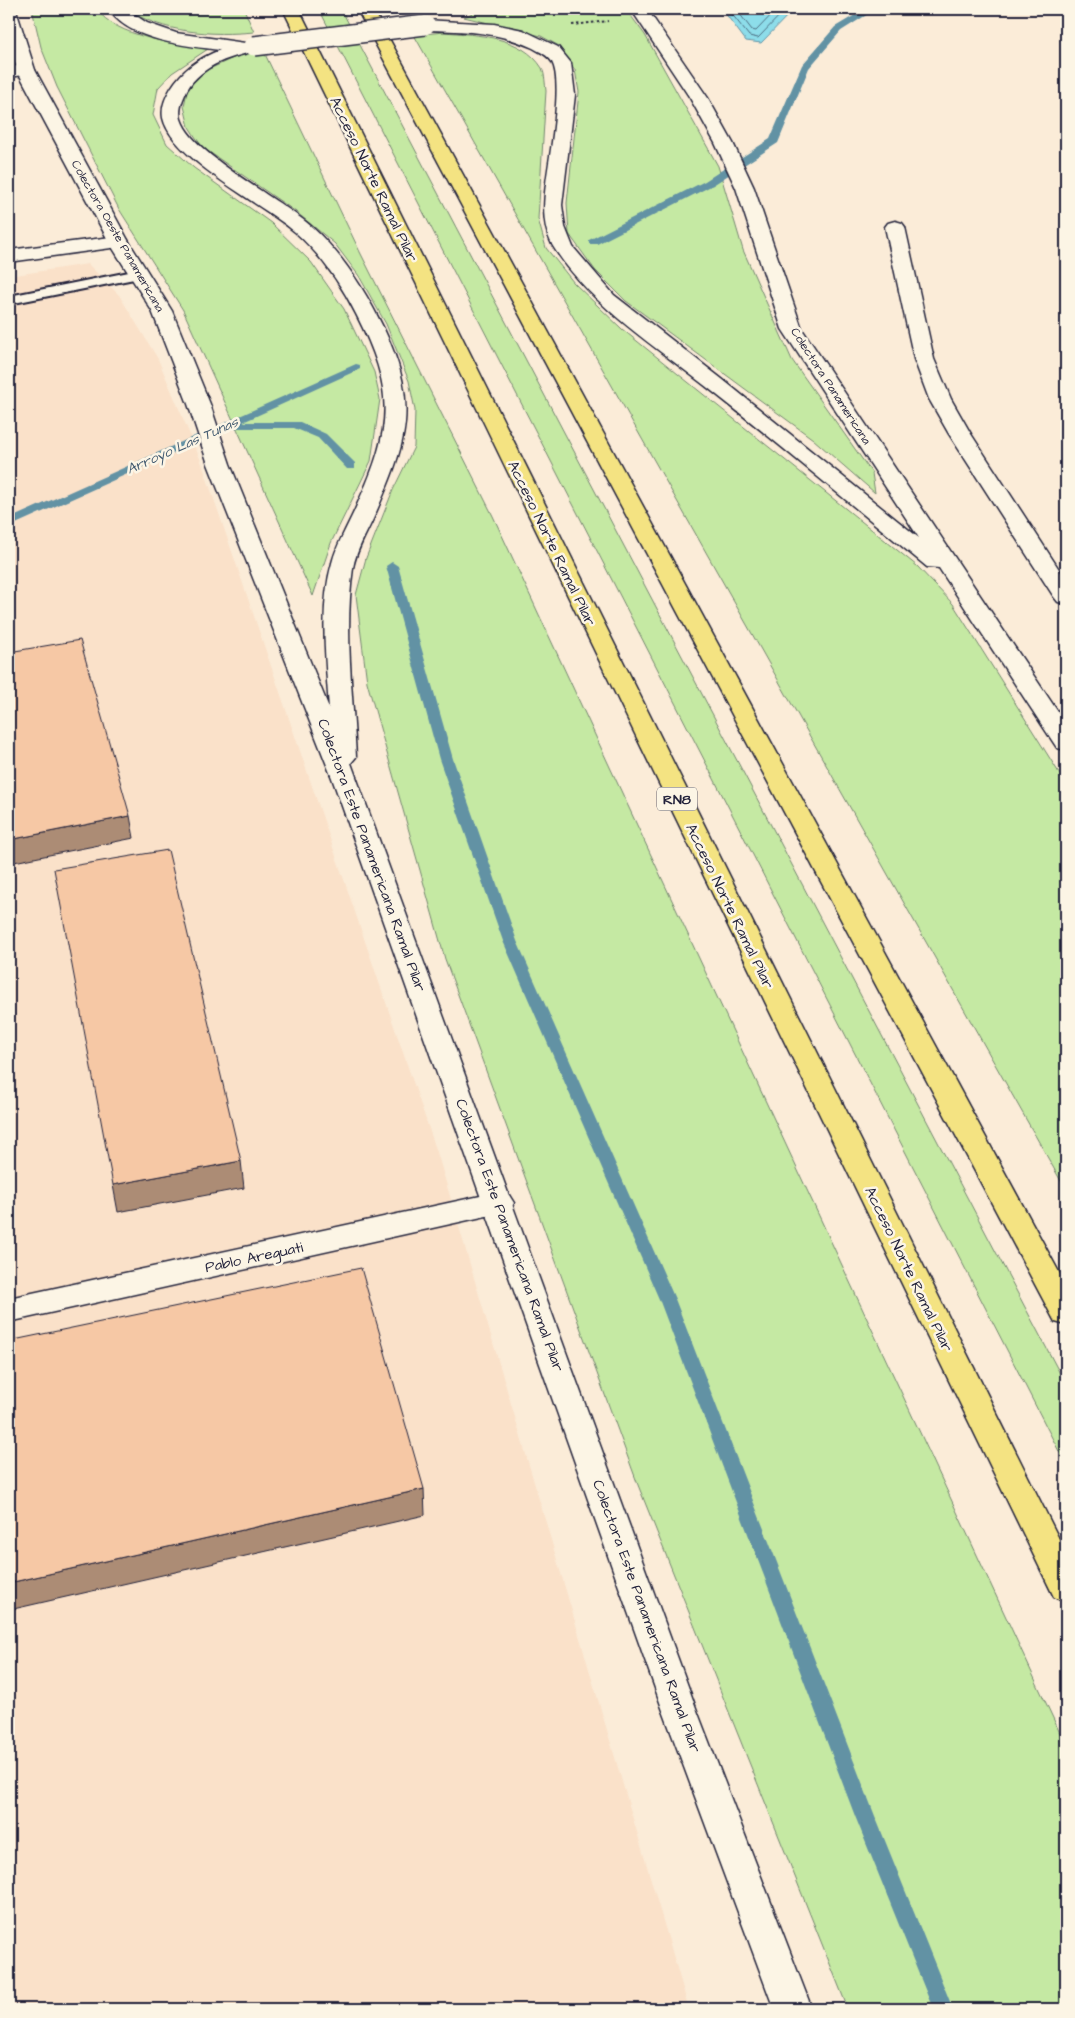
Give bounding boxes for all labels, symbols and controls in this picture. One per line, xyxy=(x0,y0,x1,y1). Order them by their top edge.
street label: Acceso Norte Ramal Pilar xyxy=(324,93,423,265)
street label: Colectora Oeste Panamericana xyxy=(67,157,168,315)
street label: Colectora Panamericana xyxy=(786,324,875,448)
water label: Arroyo Las Tunas xyxy=(124,412,242,479)
street label: Acceso Norte Ramal Pilar xyxy=(502,457,601,629)
street label: Colectora Este Panamericana Ramal Pilar xyxy=(312,716,431,995)
road number: RN8 xyxy=(657,788,697,811)
street label: Acceso Norte Ramal Pilar xyxy=(680,820,779,992)
street label: Colectora Este Panamericana Ramal Pilar xyxy=(450,1096,569,1375)
street label: Acceso Norte Ramal Pilar xyxy=(859,1183,958,1355)
street label: Pablo Areguati xyxy=(203,1237,306,1279)
street label: Colectora Este Panamericana Ramal Pilar xyxy=(587,1477,706,1756)

